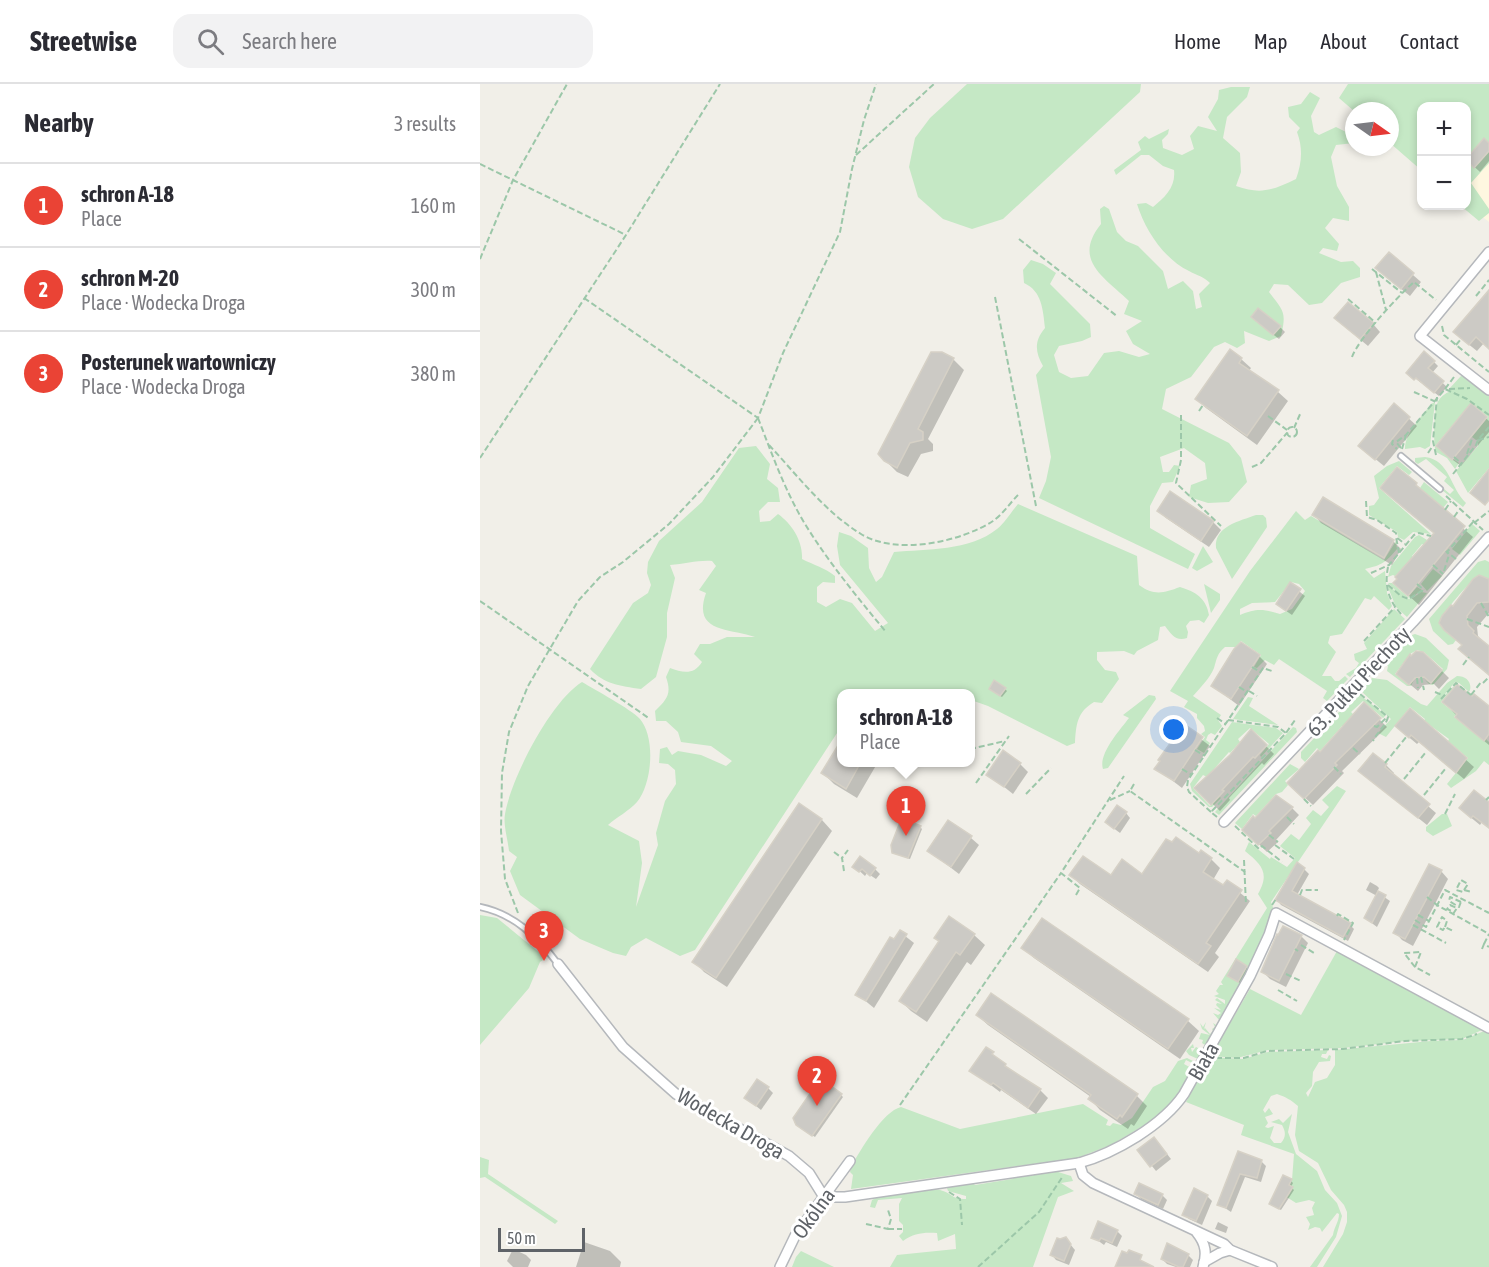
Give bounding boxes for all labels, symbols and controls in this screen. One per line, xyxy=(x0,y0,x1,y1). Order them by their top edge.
search box xyxy=(173,14,593,68)
text: Streetwise xyxy=(30,25,137,57)
icon: search xyxy=(194,25,227,58)
text: Search here xyxy=(242,28,337,54)
text: Home xyxy=(1174,29,1221,53)
text: Map xyxy=(1254,29,1288,53)
text: About xyxy=(1321,29,1367,53)
text: Contact xyxy=(1400,29,1459,53)
north arrow xyxy=(1345,102,1399,156)
map controls xyxy=(1417,102,1471,210)
button: + xyxy=(1417,102,1471,156)
text: Nearby xyxy=(24,108,94,138)
text: 3 results xyxy=(394,112,456,135)
button: − xyxy=(1417,156,1471,210)
text: schron A-18 xyxy=(81,181,174,207)
text: 1 xyxy=(39,194,48,217)
text: 160 m xyxy=(411,194,456,217)
text: Place xyxy=(81,207,122,230)
text: schron M-20 xyxy=(81,265,179,291)
text: 2 xyxy=(39,278,48,301)
text: 300 m xyxy=(411,278,456,301)
text: Place · Wodecka Droga xyxy=(81,291,246,314)
text: Posterunek wartowniczy xyxy=(81,349,276,375)
text: 3 xyxy=(39,362,48,385)
text: 380 m xyxy=(411,362,456,385)
text: Place · Wodecka Droga xyxy=(81,375,246,398)
street label: 63. Pułku Piechoty xyxy=(1301,621,1415,741)
popup xyxy=(837,689,975,767)
text: schron A-18 xyxy=(860,704,952,730)
your location xyxy=(1159,715,1188,744)
text: Place xyxy=(860,730,900,753)
pin: 1 xyxy=(886,786,926,836)
pin: 3 xyxy=(524,912,564,961)
street label: Biała xyxy=(1183,1038,1223,1084)
pin: 2 xyxy=(798,1056,836,1106)
street label: Wodecka Droga xyxy=(673,1083,789,1163)
street label: Okólna xyxy=(787,1183,839,1243)
scale bar xyxy=(498,1225,585,1252)
text: 50 m xyxy=(507,1229,536,1247)

